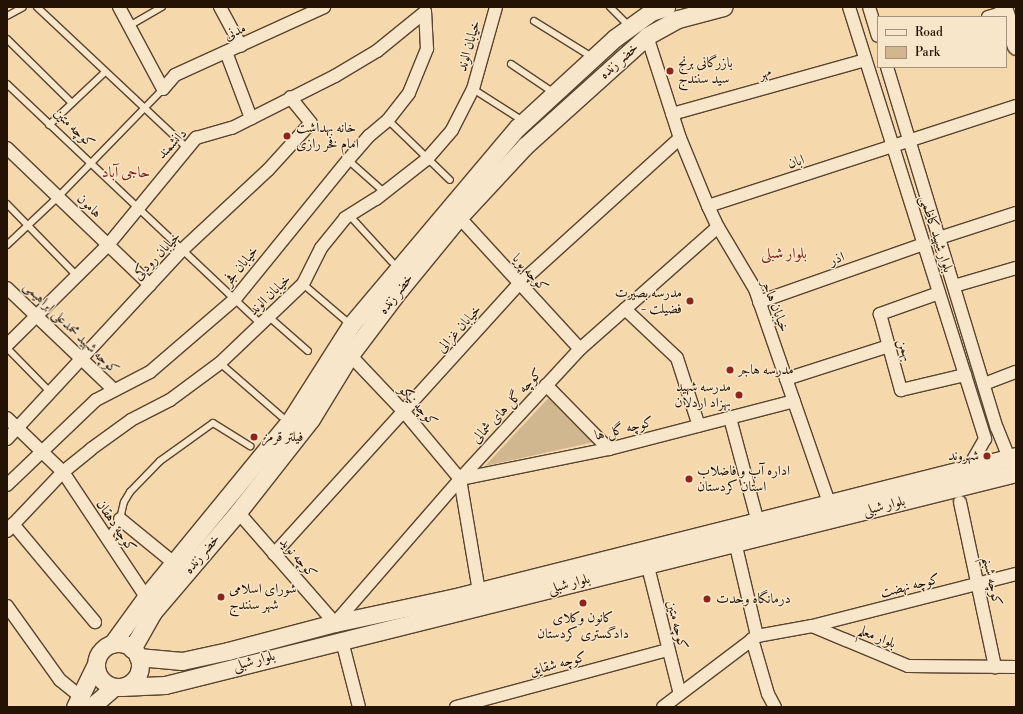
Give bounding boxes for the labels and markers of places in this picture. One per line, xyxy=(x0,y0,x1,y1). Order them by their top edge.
place label: بازرگانی برنج سید سنندج xyxy=(678,55,733,88)
marker: بازرگانی برنج سید سنندج xyxy=(665,66,675,76)
place label: خانه بهداشت امام فخر رازی xyxy=(296,120,359,152)
marker: خانه بهداشت امام فخر رازی xyxy=(281,130,293,142)
place label: مدرسه بصیرت - فضیلت xyxy=(615,285,682,318)
marker: مدرسه بصیرت - فضیلت xyxy=(685,296,695,306)
place label: مدرسه هاجر xyxy=(738,362,794,378)
marker: مدرسه هاجر xyxy=(725,365,735,375)
place label: مدرسه شهید بهزاد اردلان xyxy=(675,379,731,412)
marker: مدرسه شهید بهزاد اردلان xyxy=(734,390,744,400)
place label: فیلتر قرمز xyxy=(262,429,303,445)
marker: فیلتر قرمز xyxy=(249,432,259,442)
place label: شهروند xyxy=(948,448,979,464)
marker: شهروند xyxy=(982,451,992,461)
place label: اداره آب و فاضلاب استان کردستان xyxy=(697,463,790,496)
marker: اداره آب و فاضلاب استان کردستان xyxy=(684,474,694,484)
place label: شورای اسلامی شهر سنندج xyxy=(229,581,297,614)
place label: درمانگاه وحدت xyxy=(716,591,791,607)
marker: شورای اسلامی شهر سنندج xyxy=(216,592,226,602)
marker: درمانگاه وحدت xyxy=(701,593,713,605)
marker: کانون وکلای دادگستری کردستان xyxy=(578,598,588,608)
place label: کانون وکلای دادگستری کردستان xyxy=(537,610,629,642)

